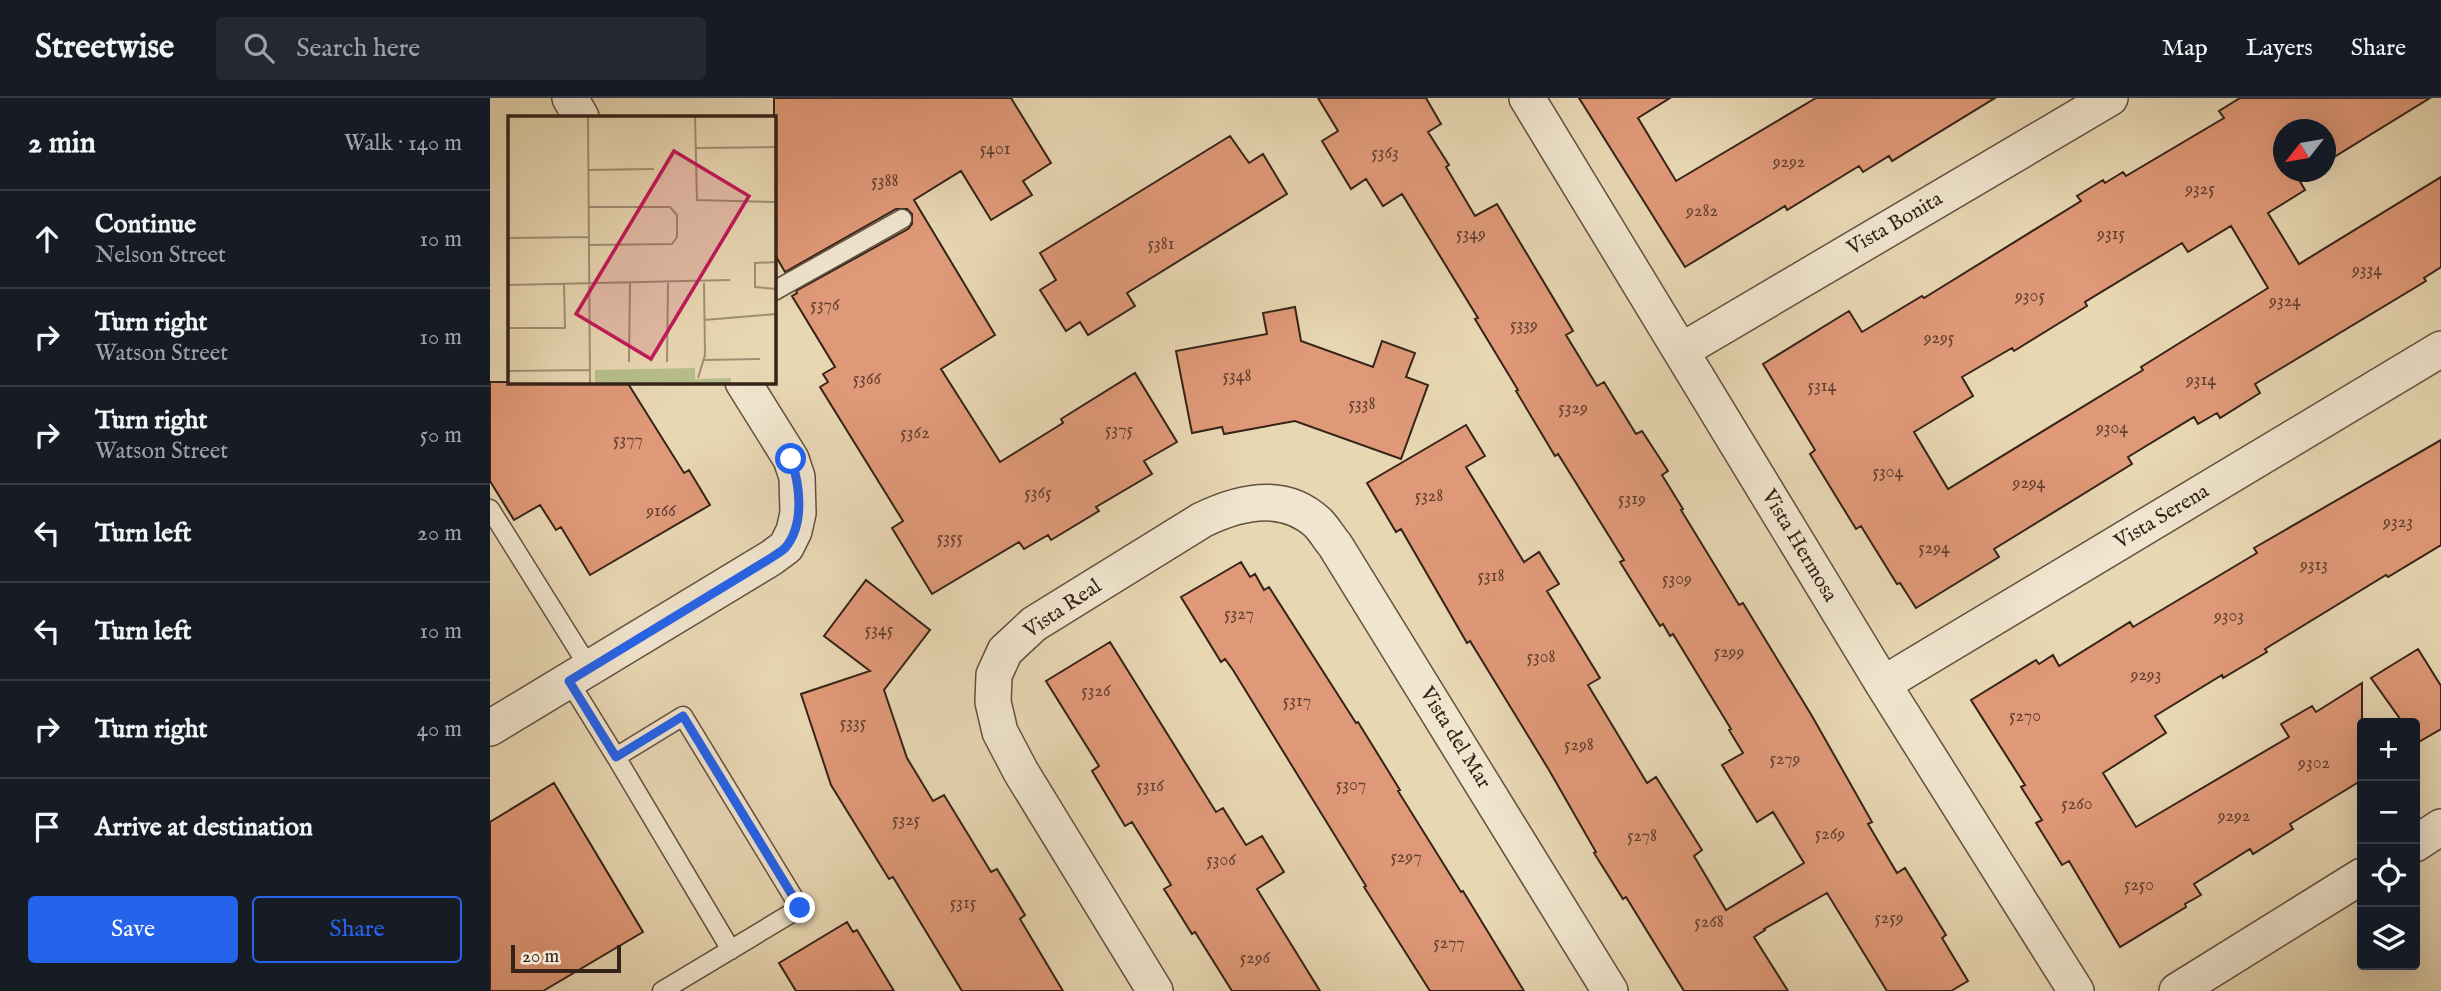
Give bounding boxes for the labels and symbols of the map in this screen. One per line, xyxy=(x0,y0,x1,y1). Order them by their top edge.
inset map xyxy=(508,116,775,383)
north arrow xyxy=(2273,119,2336,182)
house number: 5401 xyxy=(980,138,1010,161)
house number: 5363 xyxy=(1371,142,1399,165)
house number: 9292 xyxy=(1772,151,1805,174)
house number: 5388 xyxy=(871,170,899,193)
house number: 9325 xyxy=(2184,178,2215,201)
street label: Vista Bonita xyxy=(1842,185,1948,263)
house number: 9282 xyxy=(1685,200,1718,223)
house number: 5349 xyxy=(1456,223,1486,246)
house number: 9315 xyxy=(2096,223,2125,246)
house number: 5381 xyxy=(1147,233,1175,256)
house number: 9334 xyxy=(2351,259,2382,282)
house number: 9305 xyxy=(2014,285,2045,308)
house number: 9324 xyxy=(2268,290,2301,313)
house number: 5376 xyxy=(810,294,840,317)
house number: 5339 xyxy=(1510,314,1538,337)
house number: 9295 xyxy=(1923,327,1955,350)
house number: 5348 xyxy=(1222,365,1252,388)
house number: 5366 xyxy=(853,368,882,391)
house number: 9314 xyxy=(2185,369,2216,392)
house number: 5314 xyxy=(1808,375,1837,398)
house number: 5338 xyxy=(1348,393,1376,416)
house number: 5329 xyxy=(1558,397,1588,420)
house number: 9304 xyxy=(2095,417,2128,440)
house number: 5375 xyxy=(1105,419,1134,442)
house number: 5362 xyxy=(900,422,930,445)
house number: 5377 xyxy=(613,429,643,452)
route start xyxy=(775,443,806,474)
house number: 5304 xyxy=(1873,461,1904,484)
house number: 9294 xyxy=(2012,472,2046,495)
street label: Vista Serena xyxy=(2109,478,2215,556)
house number: 5365 xyxy=(1024,482,1052,505)
street label: Vista Hermosa xyxy=(1754,484,1844,608)
house number: 5328 xyxy=(1415,485,1443,508)
house number: 5319 xyxy=(1618,488,1646,511)
house number: 9166 xyxy=(645,500,676,523)
house number: 9323 xyxy=(2382,511,2413,534)
house number: 5355 xyxy=(937,527,964,550)
house number: 5294 xyxy=(1918,537,1950,560)
house number: 9313 xyxy=(2299,554,2328,577)
house number: 5318 xyxy=(1477,565,1505,588)
house number: 5309 xyxy=(1662,568,1692,591)
street label: Vista Real xyxy=(1018,573,1107,645)
house number: 5327 xyxy=(1224,603,1254,626)
house number: 9303 xyxy=(2213,605,2244,628)
house number: 5345 xyxy=(865,619,894,642)
house number: 5299 xyxy=(1714,641,1744,664)
house number: 5308 xyxy=(1526,646,1556,669)
house number: 9293 xyxy=(2130,664,2161,687)
house number: 5326 xyxy=(1081,680,1111,703)
street label: Vista del Mar xyxy=(1412,681,1497,794)
house number: 5317 xyxy=(1283,690,1311,713)
house number: 5270 xyxy=(2009,705,2041,728)
house number: 5335 xyxy=(840,712,867,735)
house number: 5298 xyxy=(1564,734,1594,757)
house number: 5279 xyxy=(1770,748,1800,771)
house number: 9302 xyxy=(2297,752,2330,775)
house number: 5307 xyxy=(1336,774,1366,797)
house number: 5316 xyxy=(1136,775,1164,798)
house number: 5260 xyxy=(2061,793,2093,816)
house number: 9292 xyxy=(2217,805,2250,828)
house number: 5325 xyxy=(892,809,921,832)
house number: 5269 xyxy=(1815,823,1845,846)
house number: 5278 xyxy=(1627,825,1657,848)
house number: 5297 xyxy=(1390,846,1422,869)
house number: 5306 xyxy=(1206,849,1236,872)
house number: 5250 xyxy=(2124,874,2154,897)
route end xyxy=(784,892,815,923)
house number: 5315 xyxy=(950,892,977,915)
house number: 5259 xyxy=(1874,907,1904,930)
house number: 5268 xyxy=(1694,911,1724,934)
house number: 5277 xyxy=(1433,932,1465,955)
scale bar xyxy=(511,942,621,974)
house number: 5296 xyxy=(1240,947,1271,970)

